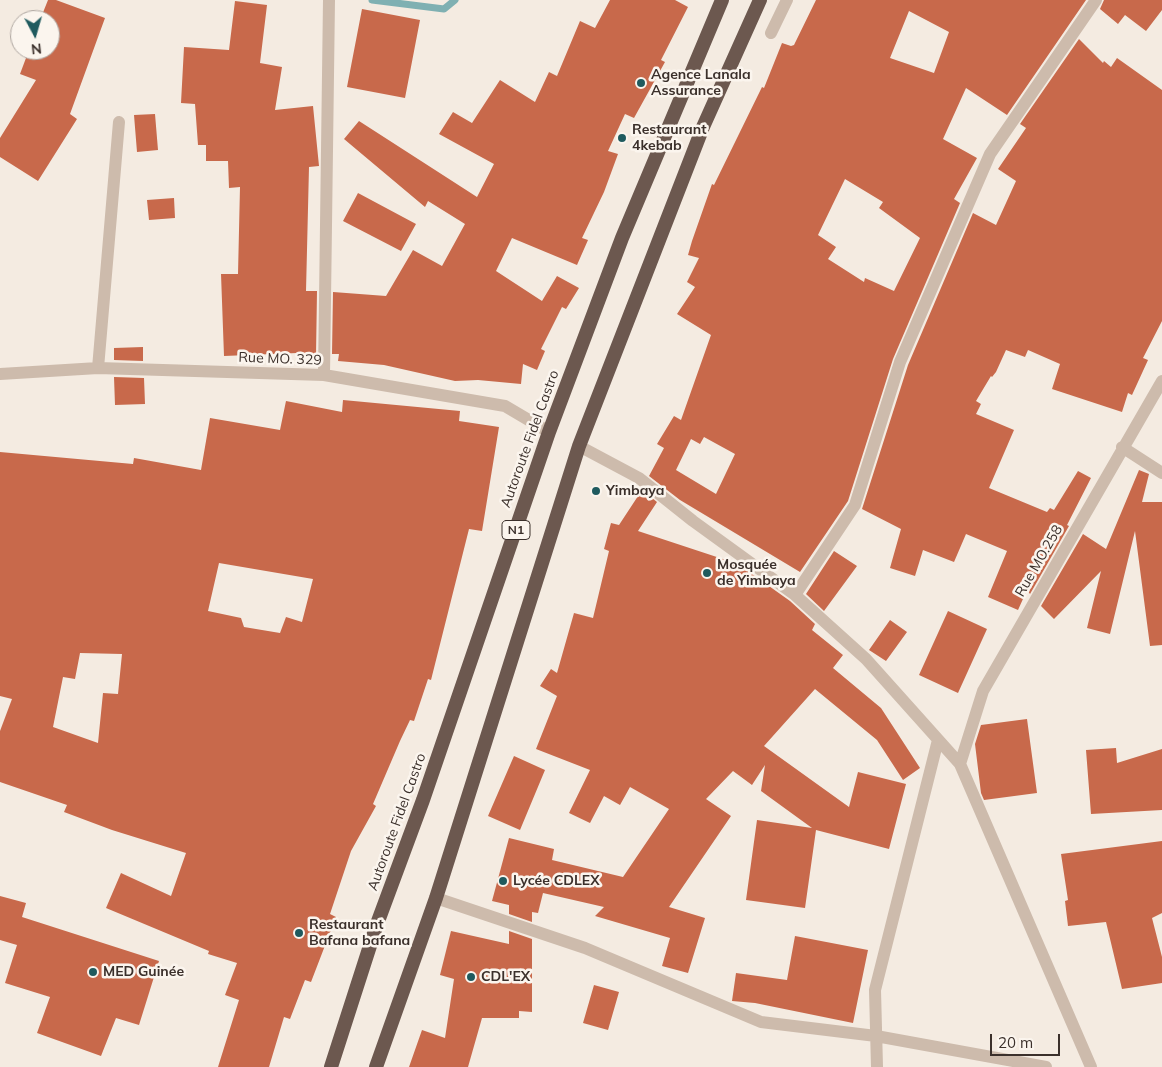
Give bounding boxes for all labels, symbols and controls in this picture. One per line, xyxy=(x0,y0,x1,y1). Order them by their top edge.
north arrow xyxy=(10,10,60,60)
text: N xyxy=(30,39,43,58)
place label: Agence Lanala Assurance xyxy=(651,67,751,100)
marker: Agence Lanala Assurance xyxy=(635,77,647,89)
place label: Restaurant 4kebab xyxy=(632,122,706,154)
marker: Restaurant 4kebab xyxy=(616,132,628,144)
street label: Rue MO. 329 xyxy=(238,349,322,369)
street label: Autoroute Fidel Castro xyxy=(497,368,563,510)
place label: Yimbaya xyxy=(606,483,664,499)
marker: Yimbaya xyxy=(590,485,602,497)
road number: N1 xyxy=(502,520,530,540)
street label: Rue MO.258 xyxy=(1012,522,1066,600)
place label: Mosquée de Yimbaya xyxy=(717,557,796,590)
marker: Mosquée de Yimbaya xyxy=(701,567,713,579)
street label: Autoroute Fidel Castro xyxy=(364,751,430,893)
place label: Lycée CDLEX xyxy=(513,873,600,889)
marker: Lycée CDLEX xyxy=(497,875,509,887)
place label: Restaurant Bafana bafana xyxy=(309,917,410,950)
marker: Restaurant Bafana bafana xyxy=(293,927,305,939)
place label: MED Guinée xyxy=(103,964,184,980)
marker: MED Guinée xyxy=(87,966,99,978)
place label: CDL'EX xyxy=(481,969,530,985)
marker: CDL'EX xyxy=(465,971,477,983)
scale bar xyxy=(992,1024,1062,1056)
text: 20 m xyxy=(998,1033,1033,1052)

